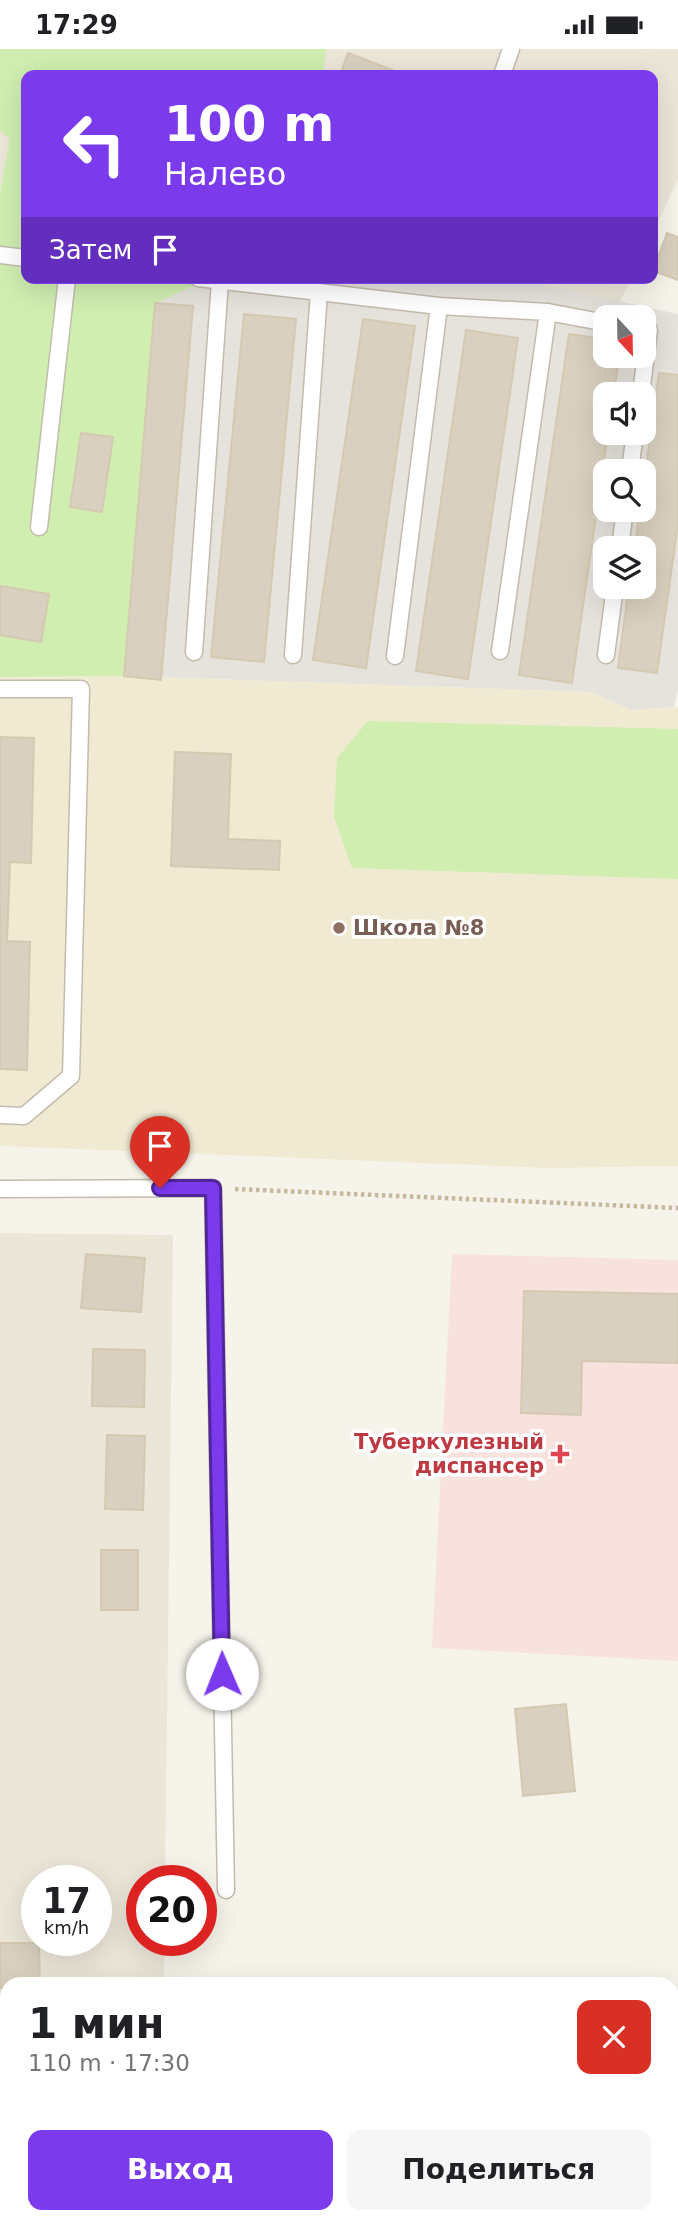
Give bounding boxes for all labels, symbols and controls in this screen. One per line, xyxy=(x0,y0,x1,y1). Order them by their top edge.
text: 17:29 xyxy=(35,10,118,40)
text: 100 m xyxy=(164,96,334,153)
icon: left xyxy=(49,98,140,189)
text: Налево xyxy=(164,155,286,193)
icon: arrive xyxy=(146,231,184,269)
text: Затем xyxy=(49,235,132,265)
north arrow xyxy=(593,305,656,367)
map controls xyxy=(593,305,656,599)
button: sound xyxy=(593,382,656,445)
button: search xyxy=(593,459,656,522)
button: layers xyxy=(593,536,656,599)
place label: Школа №8 xyxy=(353,916,484,940)
marker: Школа №8 xyxy=(331,920,347,936)
pin xyxy=(130,1116,190,1188)
icon: arrive xyxy=(141,1127,179,1165)
place label: Туберкулезный диспансер xyxy=(354,1430,544,1478)
marker: Туберкулезный диспансер xyxy=(550,1444,570,1464)
position arrow xyxy=(185,1637,259,1711)
speed limit sign: 20 xyxy=(126,1865,217,1956)
text: 17 xyxy=(42,1881,91,1921)
text: km/h xyxy=(44,1917,89,1938)
text: 1 мин xyxy=(28,1999,165,2048)
button: close xyxy=(577,2000,651,2074)
text: 110 m · 17:30 xyxy=(28,2050,190,2076)
button: Выход xyxy=(28,2130,333,2210)
button: Поделиться xyxy=(347,2130,651,2210)

